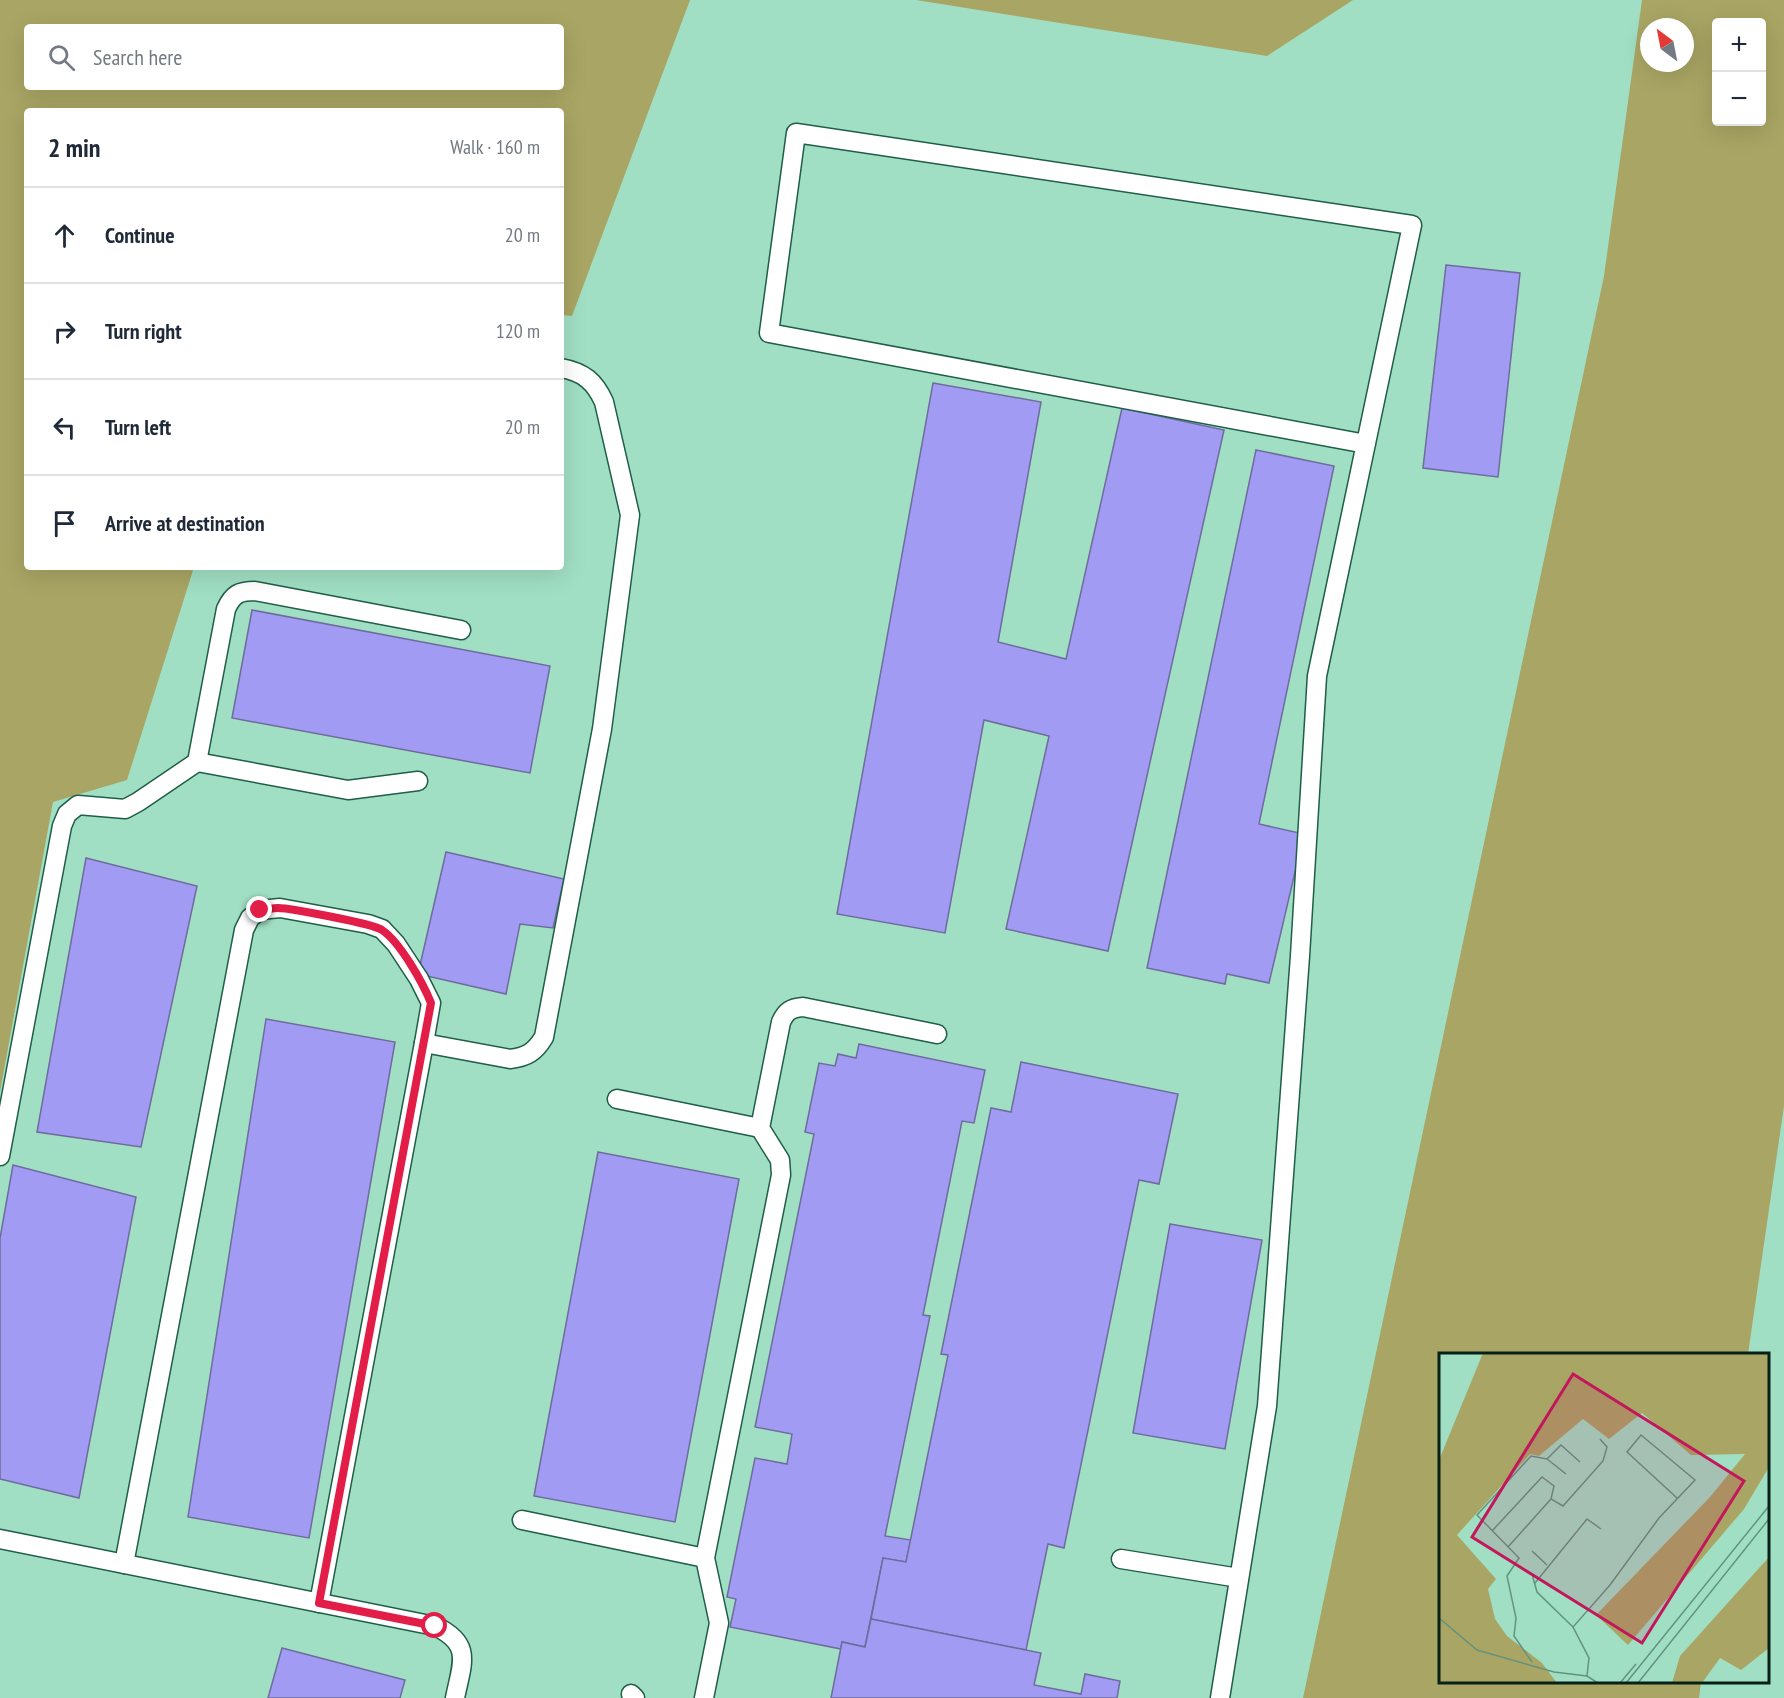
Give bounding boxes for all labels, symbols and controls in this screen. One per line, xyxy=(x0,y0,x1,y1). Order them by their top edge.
north arrow xyxy=(1640,18,1694,72)
map controls xyxy=(1712,18,1766,126)
button: + xyxy=(1712,18,1766,72)
search box xyxy=(24,24,564,90)
icon: search xyxy=(45,41,78,74)
text: Search here xyxy=(93,43,182,71)
button: − xyxy=(1712,72,1766,126)
text: 2 min xyxy=(48,131,101,164)
text: Walk · 160 m xyxy=(450,134,540,160)
icon: ahead xyxy=(48,219,81,252)
text: Continue xyxy=(105,221,175,249)
text: 20 m xyxy=(505,222,540,248)
icon: right xyxy=(48,315,81,348)
text: Turn right xyxy=(105,317,182,345)
text: 120 m xyxy=(496,318,540,344)
icon: left xyxy=(48,411,81,444)
text: Turn left xyxy=(105,413,171,441)
text: 20 m xyxy=(505,414,540,440)
icon: arrive xyxy=(48,507,81,540)
text: Arrive at destination xyxy=(105,509,265,537)
route end xyxy=(246,896,272,922)
inset map xyxy=(1439,1353,1769,1683)
route start xyxy=(421,1612,447,1638)

